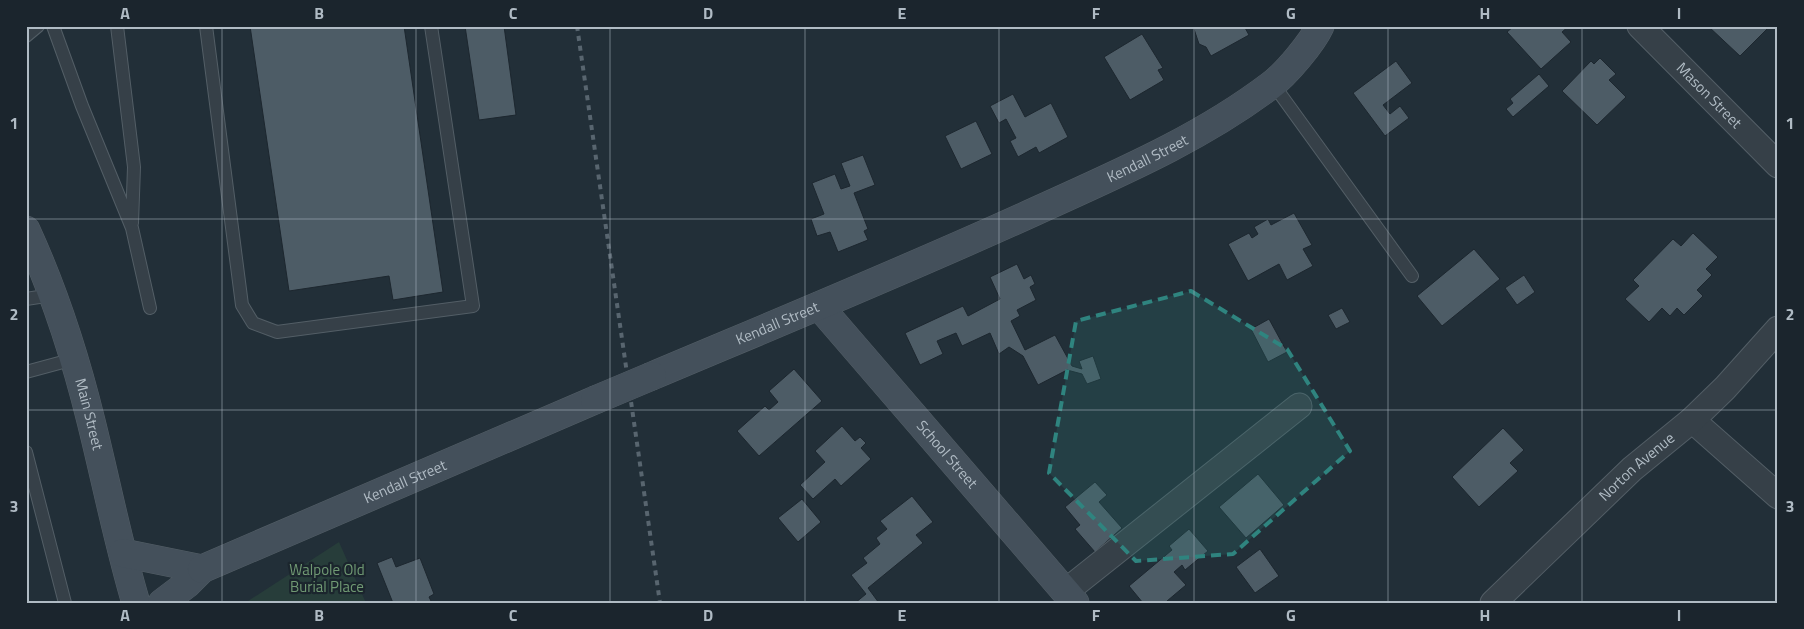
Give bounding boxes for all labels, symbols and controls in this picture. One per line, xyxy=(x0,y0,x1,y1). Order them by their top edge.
text: A xyxy=(120,1,130,25)
text: B xyxy=(314,1,324,25)
text: C xyxy=(509,1,518,25)
text: D xyxy=(703,1,713,25)
text: E xyxy=(898,1,907,25)
text: F xyxy=(1092,1,1101,25)
text: G xyxy=(1286,1,1296,25)
text: H xyxy=(1480,1,1490,25)
text: I xyxy=(1677,1,1681,25)
street label: Mason Street xyxy=(1671,57,1748,134)
text: 1 xyxy=(10,111,18,135)
text: 1 xyxy=(1786,111,1794,135)
street label: Kendall Street xyxy=(1103,128,1193,188)
street label: Kendall Street xyxy=(732,295,823,351)
text: 2 xyxy=(10,302,18,326)
text: 2 xyxy=(1786,302,1794,326)
street label: Main Street xyxy=(69,375,110,453)
street label: School Street xyxy=(911,415,984,494)
street label: Norton Avenue xyxy=(1593,427,1679,506)
street label: Kendall Street xyxy=(360,453,451,509)
text: 3 xyxy=(10,494,18,518)
text: 3 xyxy=(1786,494,1794,518)
park label: Walpole Old Burial Place xyxy=(289,558,365,598)
text: A xyxy=(120,603,130,627)
text: B xyxy=(314,603,324,627)
text: C xyxy=(509,603,518,627)
text: D xyxy=(703,603,713,627)
text: E xyxy=(898,603,907,627)
text: F xyxy=(1092,603,1101,627)
text: G xyxy=(1286,603,1296,627)
text: H xyxy=(1480,603,1490,627)
text: I xyxy=(1677,603,1681,627)

